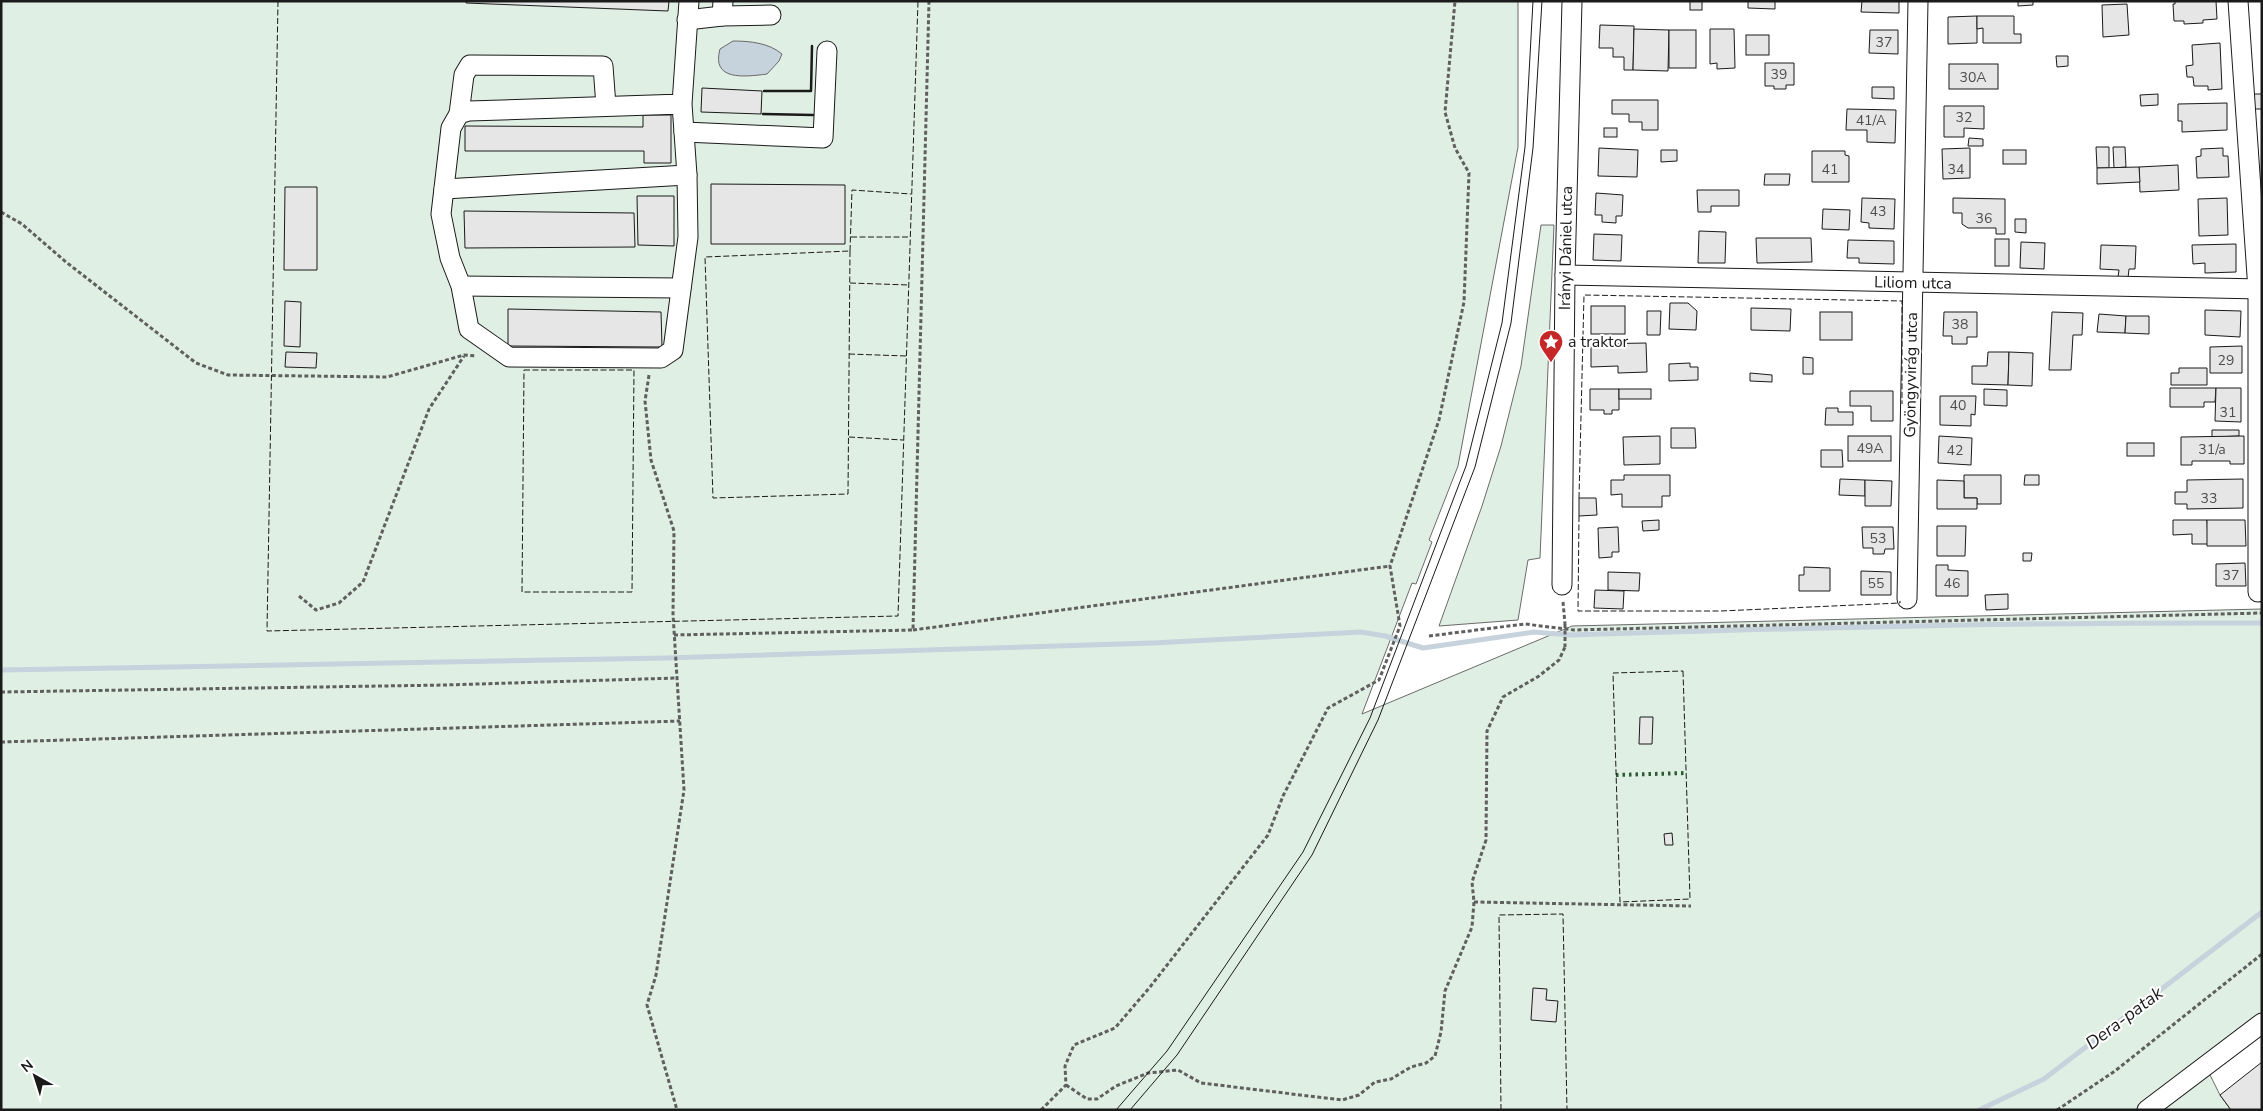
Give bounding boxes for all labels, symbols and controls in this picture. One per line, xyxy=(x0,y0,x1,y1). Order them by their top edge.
house number: 37 xyxy=(1876,33,1892,52)
house number: 39 xyxy=(1771,65,1787,84)
house number: 30A xyxy=(1959,68,1987,87)
house number: 32 xyxy=(1956,108,1972,127)
house number: 41/A xyxy=(1856,111,1886,130)
house number: 41 xyxy=(1822,160,1838,179)
house number: 34 xyxy=(1948,160,1964,179)
street label: Irányi Dániel utca xyxy=(1554,186,1578,310)
house number: 43 xyxy=(1870,202,1886,221)
house number: 36 xyxy=(1976,209,1992,228)
street label: Liliom utca xyxy=(1874,271,1952,295)
street label: Gyöngyvirág utca xyxy=(1899,312,1923,438)
house number: 38 xyxy=(1952,315,1968,334)
place icon: a traktor xyxy=(1538,329,1564,363)
place label: a traktor xyxy=(1568,331,1629,353)
house number: 29 xyxy=(2218,351,2234,370)
house number: 40 xyxy=(1950,396,1966,415)
house number: 31 xyxy=(2220,403,2236,422)
house number: 49A xyxy=(1856,439,1884,458)
house number: 31/a xyxy=(2198,440,2226,459)
house number: 42 xyxy=(1947,441,1963,460)
house number: 33 xyxy=(2201,489,2217,508)
house number: 53 xyxy=(1870,529,1886,548)
house number: 37 xyxy=(2223,566,2239,585)
house number: 55 xyxy=(1868,574,1884,593)
house number: 46 xyxy=(1944,574,1960,593)
water label: Dera-patak xyxy=(2080,980,2168,1055)
north arrow xyxy=(10,1051,60,1101)
text: N xyxy=(17,1056,37,1077)

